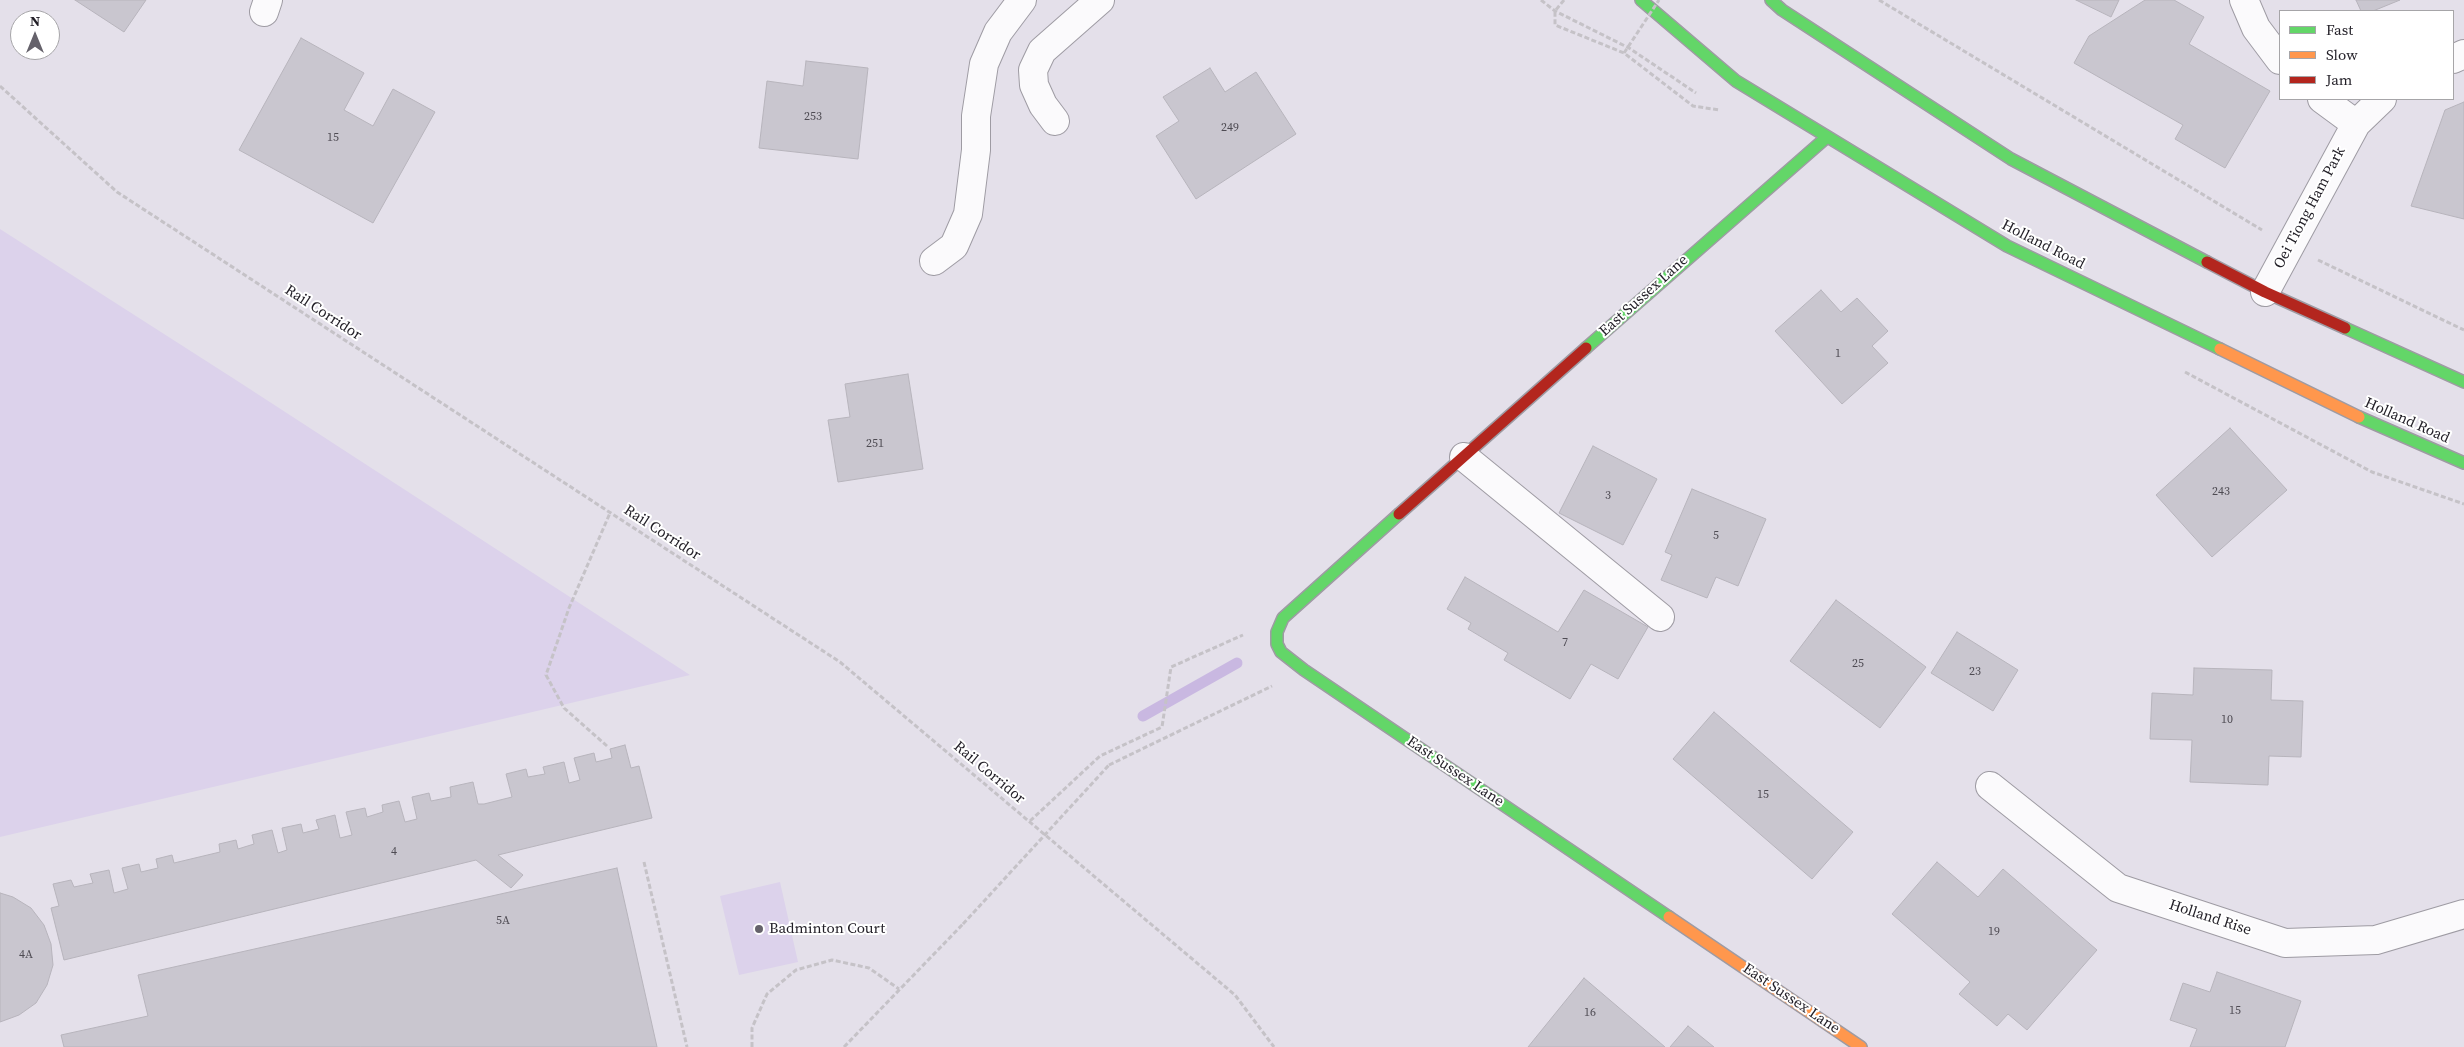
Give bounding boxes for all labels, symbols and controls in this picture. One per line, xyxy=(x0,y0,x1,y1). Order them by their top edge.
north arrow xyxy=(10,10,60,60)
legend xyxy=(2279,10,2454,100)
text: N xyxy=(30,11,40,31)
text: Fast xyxy=(2326,19,2353,40)
text: Slow xyxy=(2326,44,2358,65)
text: Jam xyxy=(2326,69,2352,90)
house number: 253 xyxy=(804,110,822,124)
house number: 249 xyxy=(1221,121,1239,135)
house number: 15 xyxy=(327,131,339,145)
street label: Oei Tiong Ham Park xyxy=(2270,144,2350,272)
street label: Holland Road xyxy=(1998,216,2088,274)
street label: East Sussex Lane xyxy=(1596,251,1692,341)
street label: Rail Corridor xyxy=(281,282,365,344)
house number: 1 xyxy=(1835,347,1841,361)
street label: Holland Road xyxy=(2362,394,2452,448)
house number: 251 xyxy=(866,437,884,451)
house number: 243 xyxy=(2212,485,2230,499)
house number: 3 xyxy=(1605,489,1611,503)
street label: Rail Corridor xyxy=(620,502,704,564)
house number: 5 xyxy=(1713,529,1719,543)
house number: 7 xyxy=(1562,636,1568,650)
house number: 25 xyxy=(1852,657,1864,671)
house number: 23 xyxy=(1969,665,1981,679)
house number: 10 xyxy=(2221,713,2233,727)
street label: East Sussex Lane xyxy=(1403,733,1507,811)
street label: Rail Corridor xyxy=(950,738,1028,808)
house number: 15 xyxy=(1757,788,1769,802)
house number: 4 xyxy=(391,845,397,859)
street label: Holland Rise xyxy=(2167,896,2253,940)
house number: 5A xyxy=(496,914,510,928)
place label: Badminton Court xyxy=(769,920,885,938)
marker: Badminton Court xyxy=(753,923,765,935)
house number: 19 xyxy=(1988,925,2000,939)
house number: 4A xyxy=(19,948,33,962)
street label: East Sussex Lane xyxy=(1739,960,1843,1038)
house number: 15 xyxy=(2229,1004,2241,1018)
house number: 16 xyxy=(1584,1006,1596,1020)

